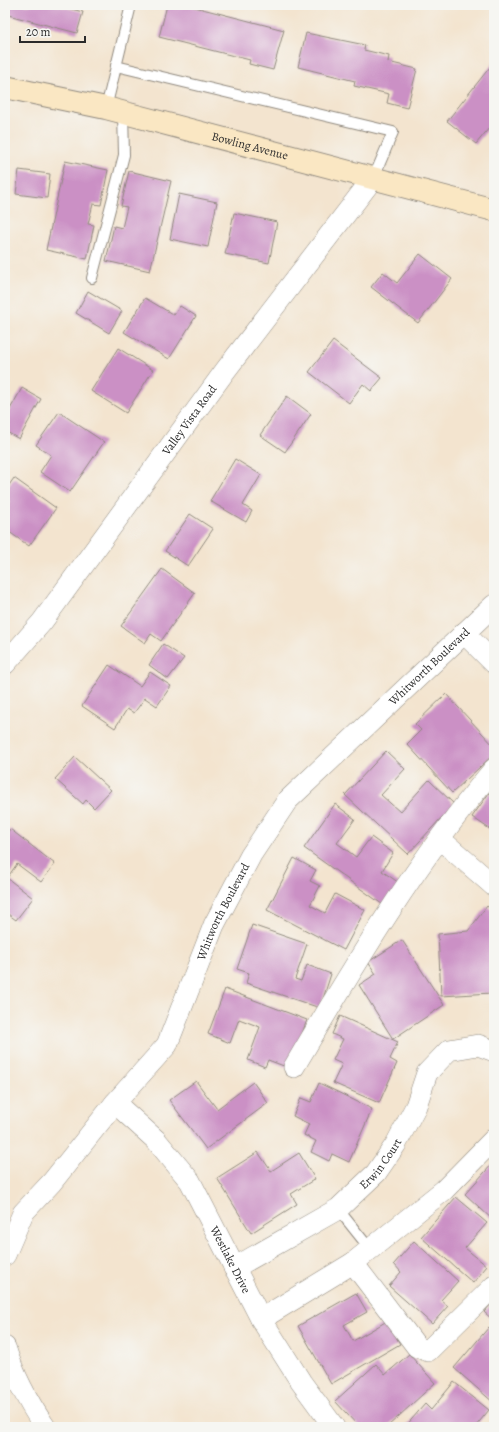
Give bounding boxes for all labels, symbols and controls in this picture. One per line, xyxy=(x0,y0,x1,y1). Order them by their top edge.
scale bar xyxy=(20,18,85,44)
text: 20 m xyxy=(26,24,50,40)
street label: Bowling Avenue xyxy=(210,128,290,164)
street label: Valley Vista Road xyxy=(158,381,221,459)
street label: Whitworth Boulevard xyxy=(385,624,474,709)
street label: Whitworth Boulevard xyxy=(193,860,254,963)
street label: Erwin Court xyxy=(356,1136,406,1193)
street label: Westlake Drive xyxy=(206,1222,254,1296)

